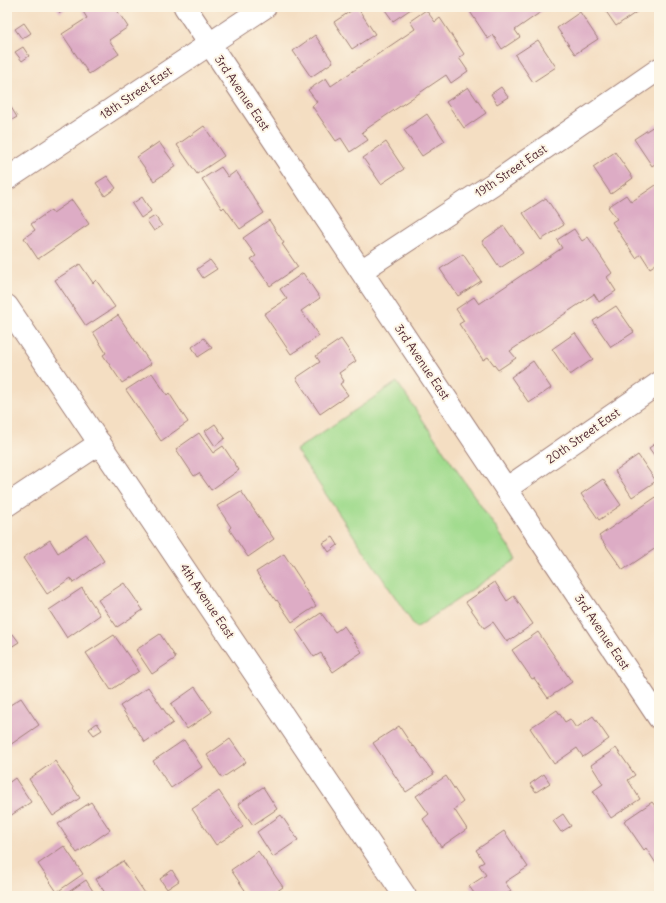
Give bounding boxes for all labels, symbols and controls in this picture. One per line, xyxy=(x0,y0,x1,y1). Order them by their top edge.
street label: 3rd Avenue East xyxy=(212,52,273,133)
street label: 18th Street East xyxy=(97,63,175,122)
street label: 19th Street East xyxy=(472,141,550,200)
street label: 3rd Avenue East xyxy=(392,321,453,402)
street label: 20th Street East xyxy=(543,405,622,467)
street label: 4th Avenue East xyxy=(177,560,238,641)
street label: 3rd Avenue East xyxy=(572,591,633,672)

